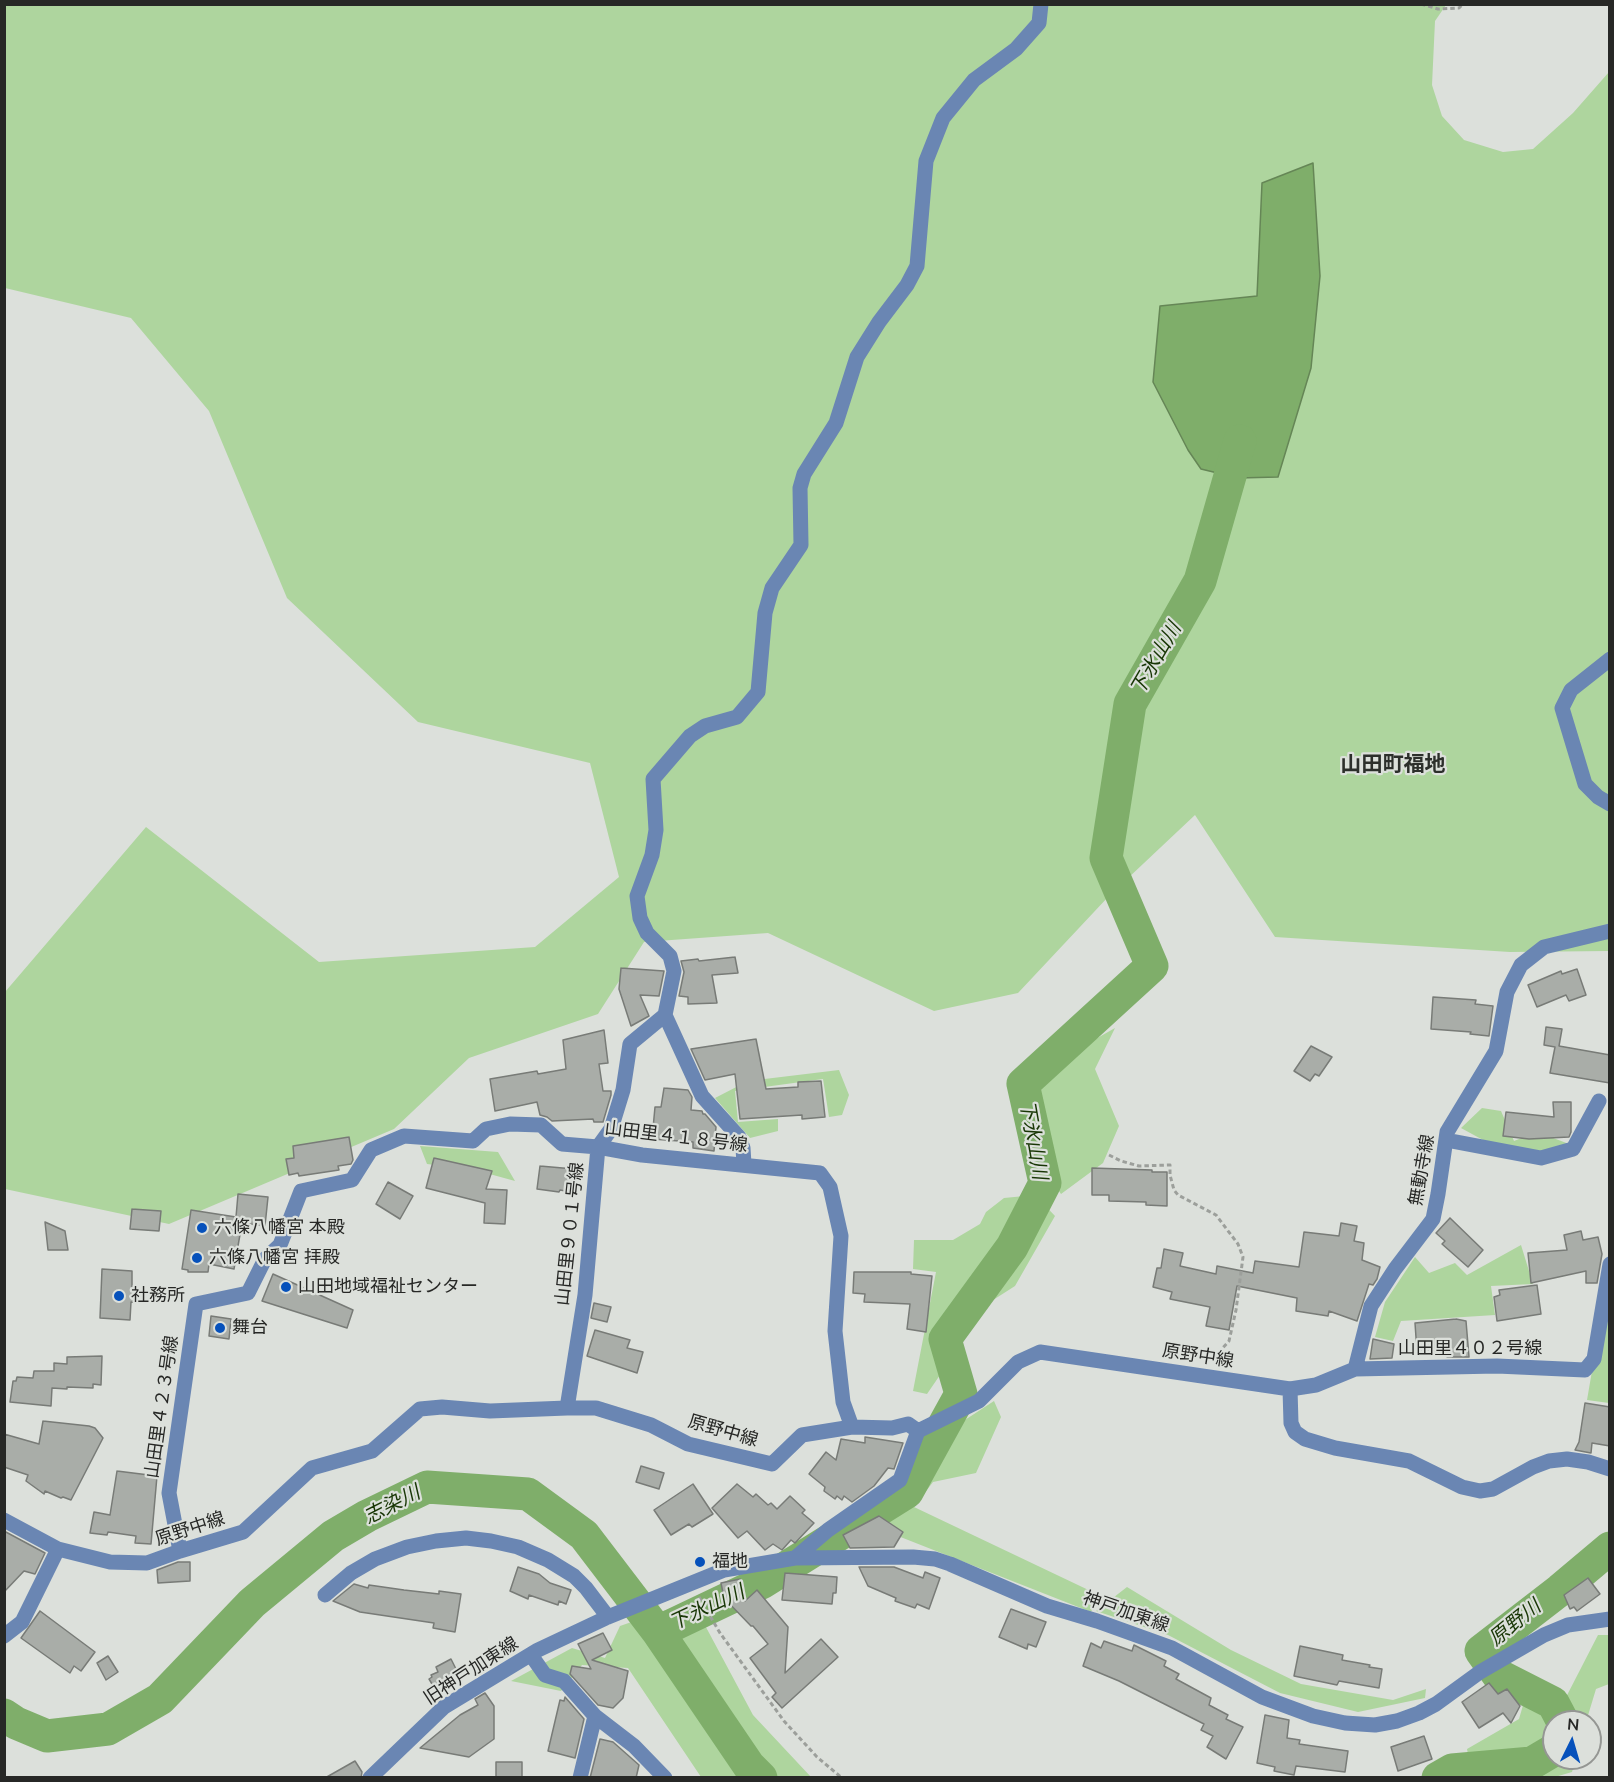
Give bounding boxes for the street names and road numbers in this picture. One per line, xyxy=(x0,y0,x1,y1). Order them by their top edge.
street label: 山田里４１８号線 xyxy=(603,1118,749,1156)
street label: 無動寺線 xyxy=(1405,1133,1439,1207)
street label: 山田里９０１号線 xyxy=(552,1161,588,1307)
street label: 山田里４２３号線 xyxy=(141,1334,183,1480)
street label: 山田里４０２号線 xyxy=(1398,1338,1542,1360)
street label: 原野中線 xyxy=(1161,1340,1235,1372)
street label: 原野中線 xyxy=(685,1411,761,1451)
street label: 原野中線 xyxy=(152,1508,228,1550)
street label: 神戸加東線 xyxy=(1080,1587,1172,1637)
street label: 旧神戸加東線 xyxy=(420,1633,522,1709)

